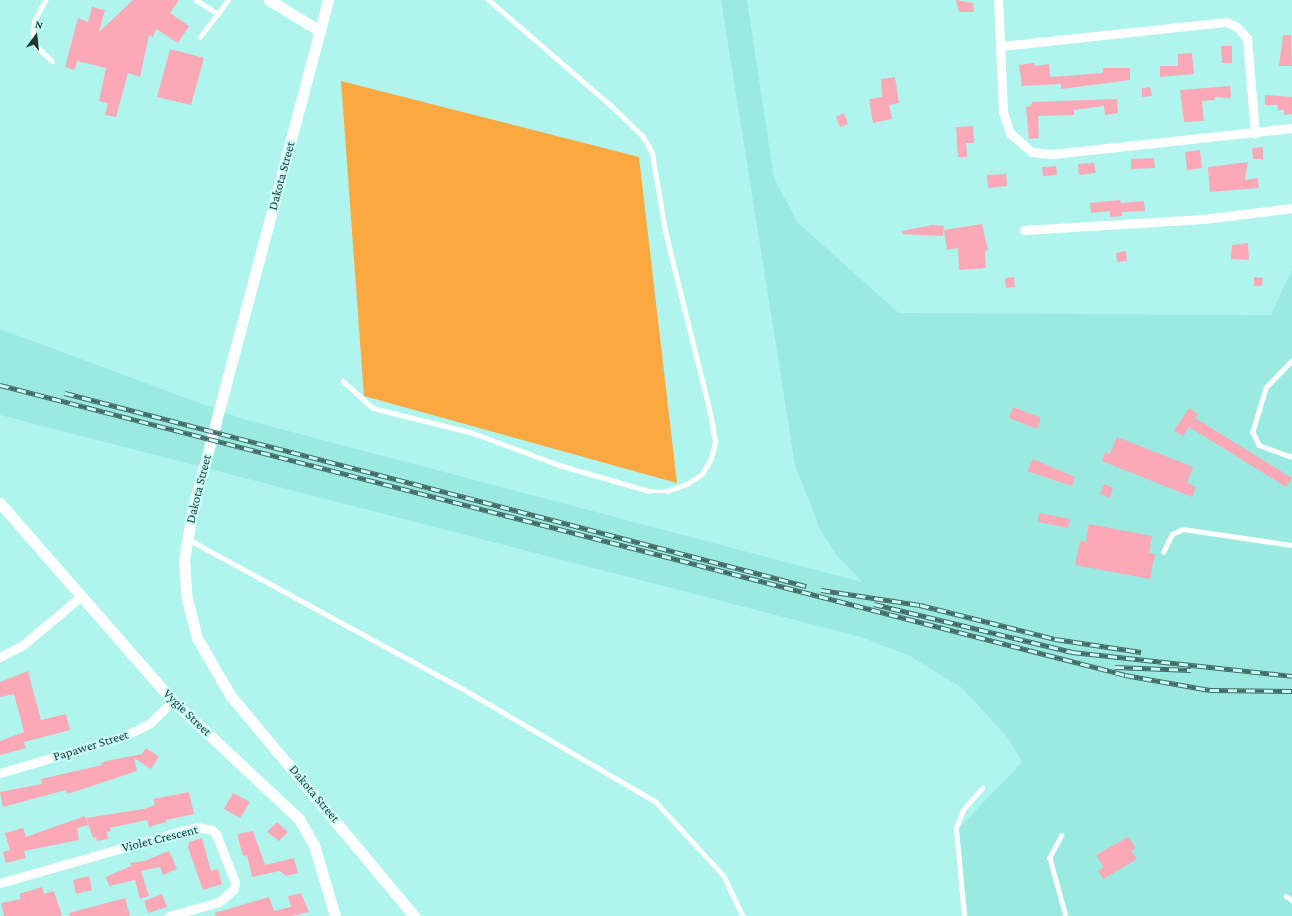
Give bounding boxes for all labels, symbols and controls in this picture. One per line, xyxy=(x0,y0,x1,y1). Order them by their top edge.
north arrow xyxy=(16,16,56,56)
text: N xyxy=(34,18,44,31)
street label: Dakota Street xyxy=(265,140,299,212)
street label: Dakota Street xyxy=(183,453,215,525)
street label: Vygie Street xyxy=(159,686,215,740)
street label: Papawer Street xyxy=(52,727,130,765)
street label: Dakota Street xyxy=(285,762,343,826)
street label: Violet Crescent xyxy=(120,822,200,856)

